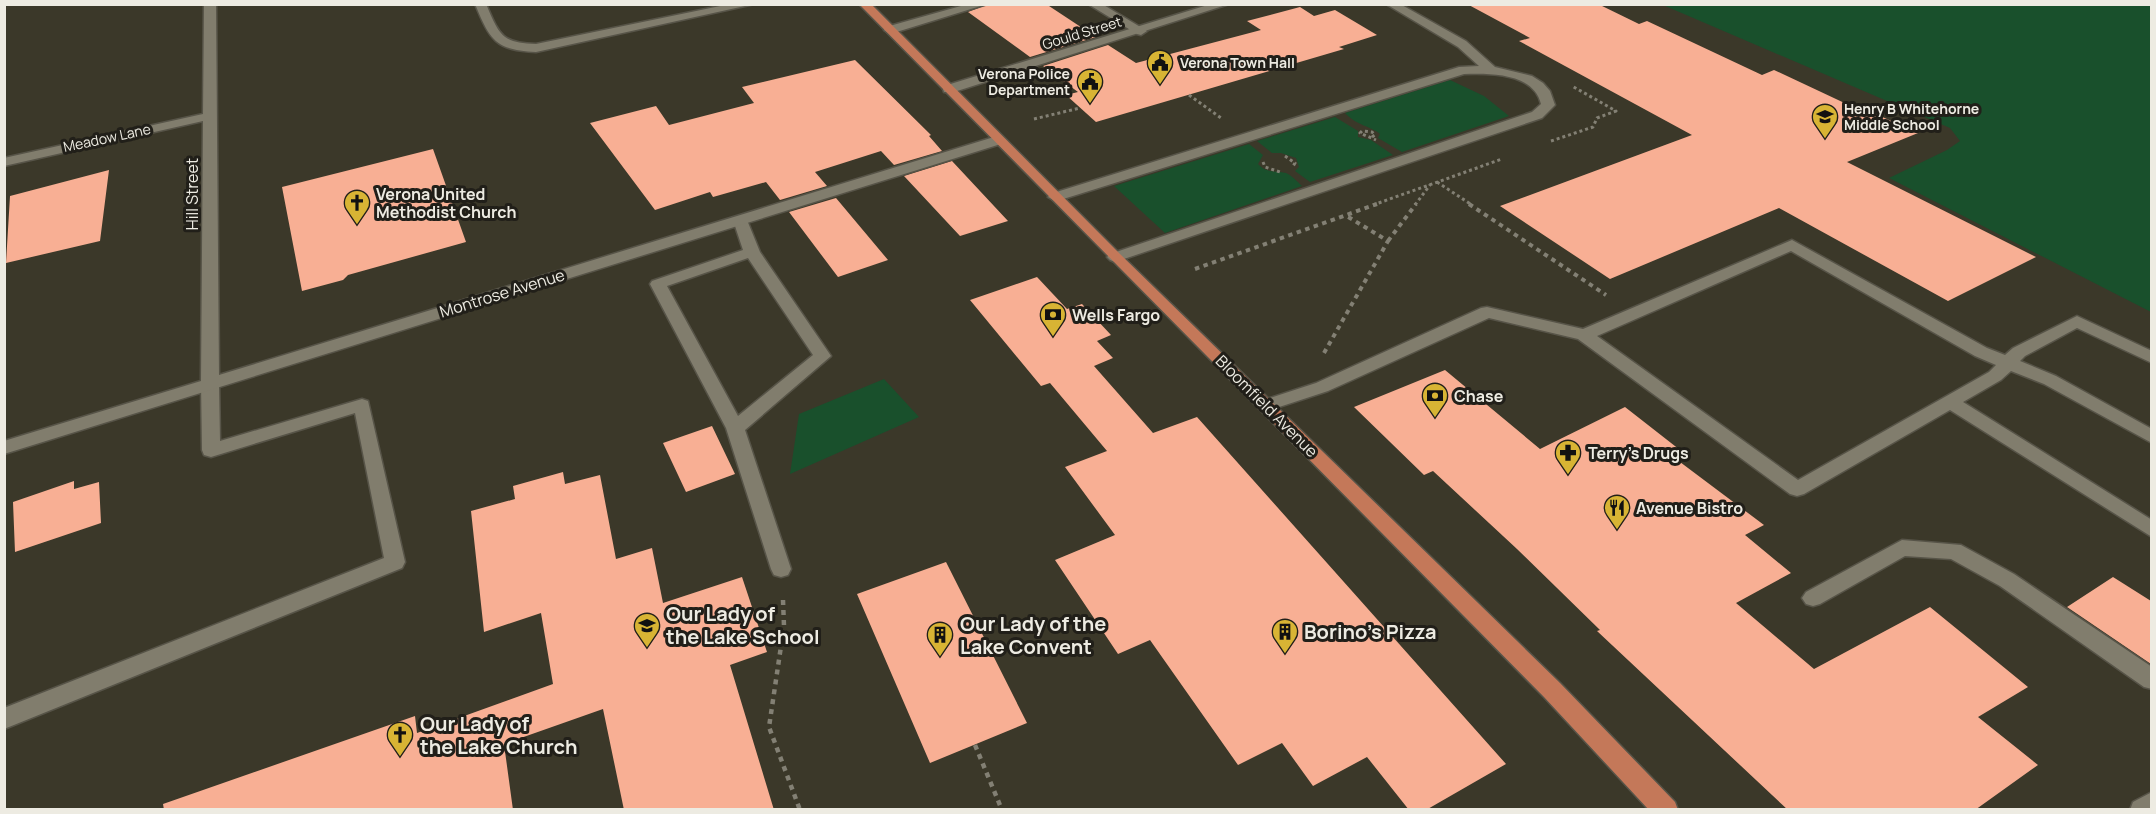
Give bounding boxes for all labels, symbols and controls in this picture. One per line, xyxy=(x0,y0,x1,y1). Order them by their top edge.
street label: Gould Street xyxy=(1040,11,1124,54)
public building icon: Verona Town Hall xyxy=(1145,48,1175,86)
place label: Verona Town Hall xyxy=(1180,53,1295,72)
place label: Verona Police Department xyxy=(978,64,1070,99)
public building icon: Verona Police Department xyxy=(1075,67,1105,105)
place label: Henry B Whitehorne Middle School xyxy=(1844,99,1979,134)
school or university icon: Henry B Whitehorne Middle School xyxy=(1810,102,1840,140)
street label: Meadow Lane xyxy=(61,119,152,156)
street label: Hill Street xyxy=(181,158,203,230)
place label: Verona United Methodist Church xyxy=(376,183,517,223)
church icon: Verona United Methodist Church xyxy=(342,188,372,226)
street label: Montrose Avenue xyxy=(437,264,567,322)
bank icon: Wells Fargo xyxy=(1038,300,1068,338)
place label: Wells Fargo xyxy=(1072,304,1160,326)
street label: Bloomfield Avenue xyxy=(1211,350,1323,462)
bank icon: Chase xyxy=(1420,381,1450,419)
place label: Chase xyxy=(1454,385,1504,407)
pharmacy icon: Terry's Drugs xyxy=(1553,438,1583,476)
place label: Terry's Drugs xyxy=(1588,442,1689,464)
restaurant icon: Avenue Bistro xyxy=(1602,493,1632,531)
place label: Avenue Bistro xyxy=(1636,497,1743,519)
place label: Our Lady of the Lake School xyxy=(666,600,820,650)
place label: Our Lady of the Lake Convent xyxy=(960,610,1106,660)
school or university icon: Our Lady of the Lake School xyxy=(632,611,662,649)
building icon: Borino's Pizza xyxy=(1270,617,1300,655)
place label: Borino's Pizza xyxy=(1304,618,1436,645)
building icon: Our Lady of the Lake Convent xyxy=(925,620,955,658)
place label: Our Lady of the Lake Church xyxy=(420,710,578,760)
church icon: Our Lady of the Lake Church xyxy=(385,720,415,758)

